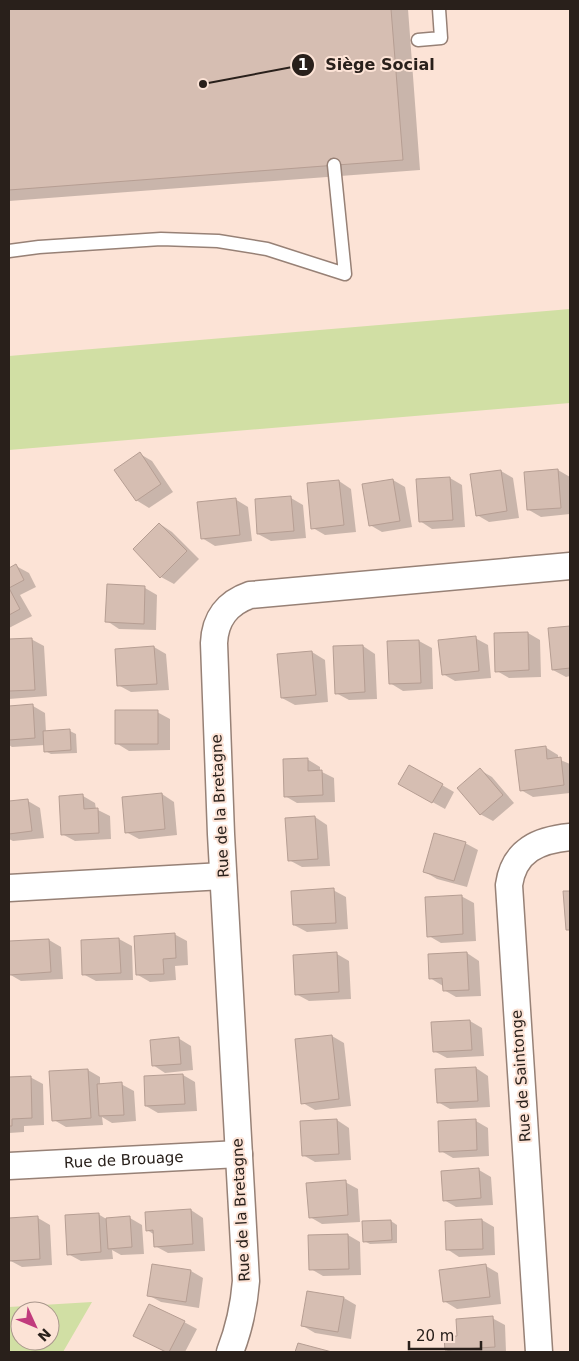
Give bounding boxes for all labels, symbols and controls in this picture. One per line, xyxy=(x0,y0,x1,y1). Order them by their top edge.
callout: Siège Social xyxy=(291,49,445,80)
text: Siège Social xyxy=(325,55,435,74)
text: 1 xyxy=(298,56,308,74)
street label: Rue de la Bretagne xyxy=(207,734,233,878)
street label: Rue de Saintonge xyxy=(507,1009,535,1143)
street label: Rue de la Bretagne xyxy=(228,1138,254,1282)
street label: Rue de Brouage xyxy=(64,1148,184,1172)
north arrow xyxy=(10,1301,60,1351)
scale bar xyxy=(409,1318,482,1350)
text: N xyxy=(35,1325,54,1345)
text: 20 m xyxy=(416,1327,454,1345)

